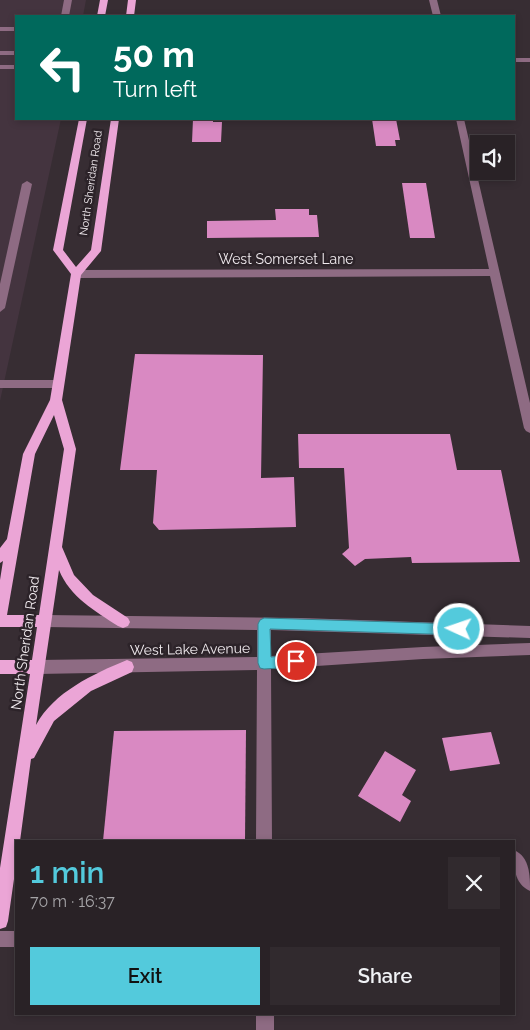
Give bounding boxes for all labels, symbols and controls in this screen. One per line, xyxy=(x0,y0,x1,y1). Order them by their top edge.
text: 50 m xyxy=(113,34,195,75)
icon: left xyxy=(30,35,95,100)
text: Turn left xyxy=(113,76,197,102)
street label: North Sheridan Road xyxy=(77,129,105,236)
map controls xyxy=(470,135,515,180)
button: sound xyxy=(470,135,515,180)
street label: West Somerset Lane xyxy=(218,251,354,267)
street label: North Sheridan Road xyxy=(8,575,42,711)
position arrow xyxy=(432,602,484,654)
street label: West Lake Avenue xyxy=(130,640,250,658)
pin xyxy=(275,640,317,682)
icon: arrive xyxy=(282,647,310,675)
text: 1 min xyxy=(30,855,105,890)
button: close xyxy=(448,857,500,909)
text: 70 m · 16:37 xyxy=(30,892,115,911)
button: Exit xyxy=(30,947,260,1005)
button: Share xyxy=(270,947,500,1005)

